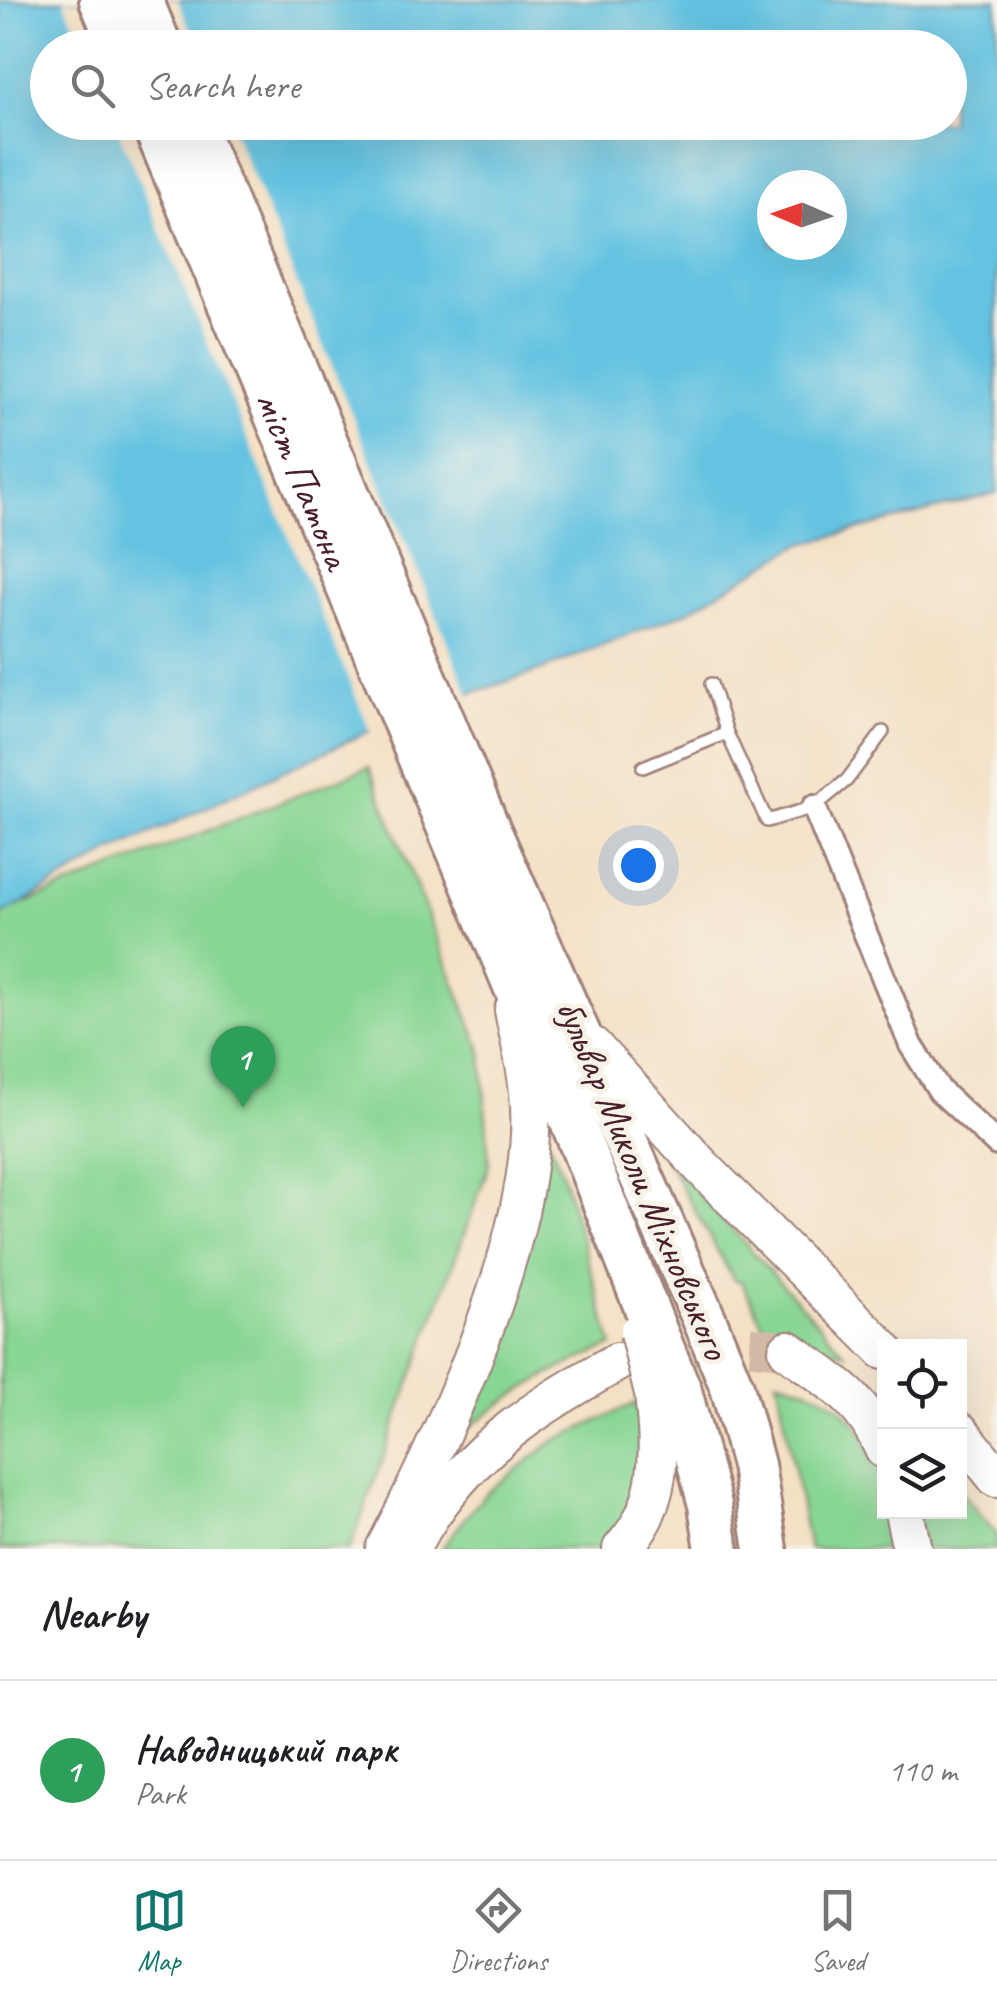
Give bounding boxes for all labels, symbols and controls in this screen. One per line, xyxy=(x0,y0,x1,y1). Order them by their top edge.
search box xyxy=(30,30,967,140)
icon: search xyxy=(65,58,120,113)
text: Search here xyxy=(145,62,300,109)
north arrow xyxy=(757,170,847,260)
street label: міст Патона xyxy=(244,384,364,579)
your location xyxy=(613,840,664,891)
street label: бульвар Миколи Міхновського xyxy=(545,992,742,1368)
pin: 1 xyxy=(210,1026,276,1108)
map controls xyxy=(877,1339,967,1519)
button: locate xyxy=(877,1339,967,1429)
button: layers xyxy=(877,1429,967,1519)
text: Nearby xyxy=(40,1588,146,1641)
text: Наводницький парк xyxy=(135,1726,398,1773)
text: 1 xyxy=(65,1750,80,1791)
text: 110 m xyxy=(888,1750,957,1791)
text: Park xyxy=(135,1773,186,1814)
tab: Map xyxy=(132,1883,187,1978)
tab: Directions xyxy=(450,1883,547,1978)
tab: Saved xyxy=(810,1883,865,1978)

